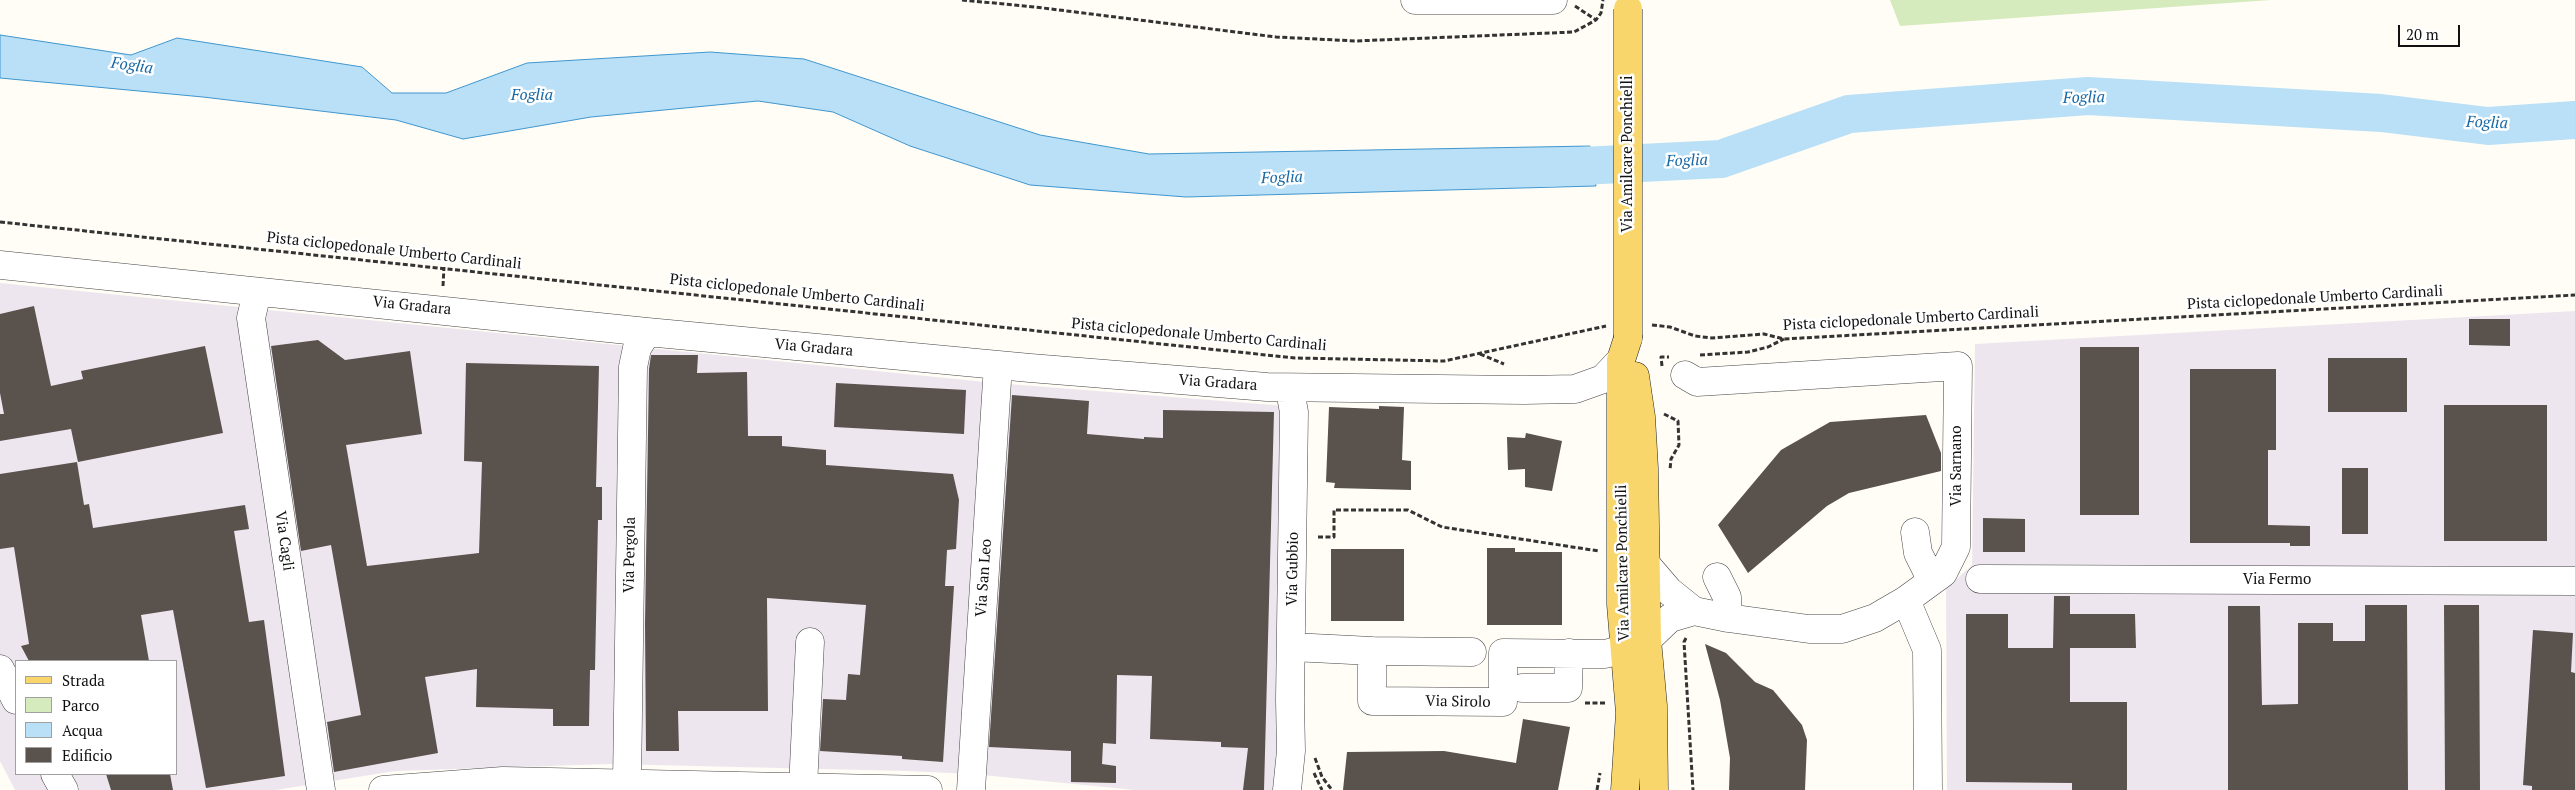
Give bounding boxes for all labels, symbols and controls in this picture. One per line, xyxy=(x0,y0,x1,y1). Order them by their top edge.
scale bar xyxy=(2400,15,2462,47)
text: 20 m xyxy=(2406,24,2439,44)
water label: Foglia xyxy=(110,54,154,78)
street label: Via Amilcare Ponchielli xyxy=(1619,76,1637,232)
water label: Foglia xyxy=(511,85,553,105)
water label: Foglia xyxy=(2063,88,2105,108)
water label: Foglia xyxy=(2466,113,2508,133)
water label: Foglia xyxy=(1666,151,1708,171)
water label: Foglia xyxy=(1261,168,1303,188)
street label: Pista ciclopedonale Umberto Cardinali xyxy=(266,229,522,273)
street label: Pista ciclopedonale Umberto Cardinali xyxy=(669,271,925,315)
street label: Pista ciclopedonale Umberto Cardinali xyxy=(2187,282,2443,314)
street label: Via Gradara xyxy=(372,293,452,319)
street label: Pista ciclopedonale Umberto Cardinali xyxy=(1783,303,2039,335)
street label: Pista ciclopedonale Umberto Cardinali xyxy=(1071,315,1327,355)
street label: Via Gradara xyxy=(774,336,854,360)
street label: Via Gradara xyxy=(1178,371,1258,395)
street label: Via Sarnano xyxy=(1948,425,1966,507)
street label: Via Amilcare Ponchielli xyxy=(1613,484,1633,642)
street label: Via Cagli xyxy=(271,510,297,572)
street label: Via Pergola xyxy=(620,517,640,593)
street label: Via Gubbio xyxy=(1283,532,1303,606)
street label: Via San Leo xyxy=(972,538,996,618)
street label: Via Fermo xyxy=(2243,571,2311,589)
legend xyxy=(15,660,178,775)
text: Strada xyxy=(62,670,105,690)
street label: Via Sirolo xyxy=(1425,692,1491,712)
text: Parco xyxy=(62,695,99,715)
text: Acqua xyxy=(62,720,103,740)
text: Edificio xyxy=(62,745,112,765)

